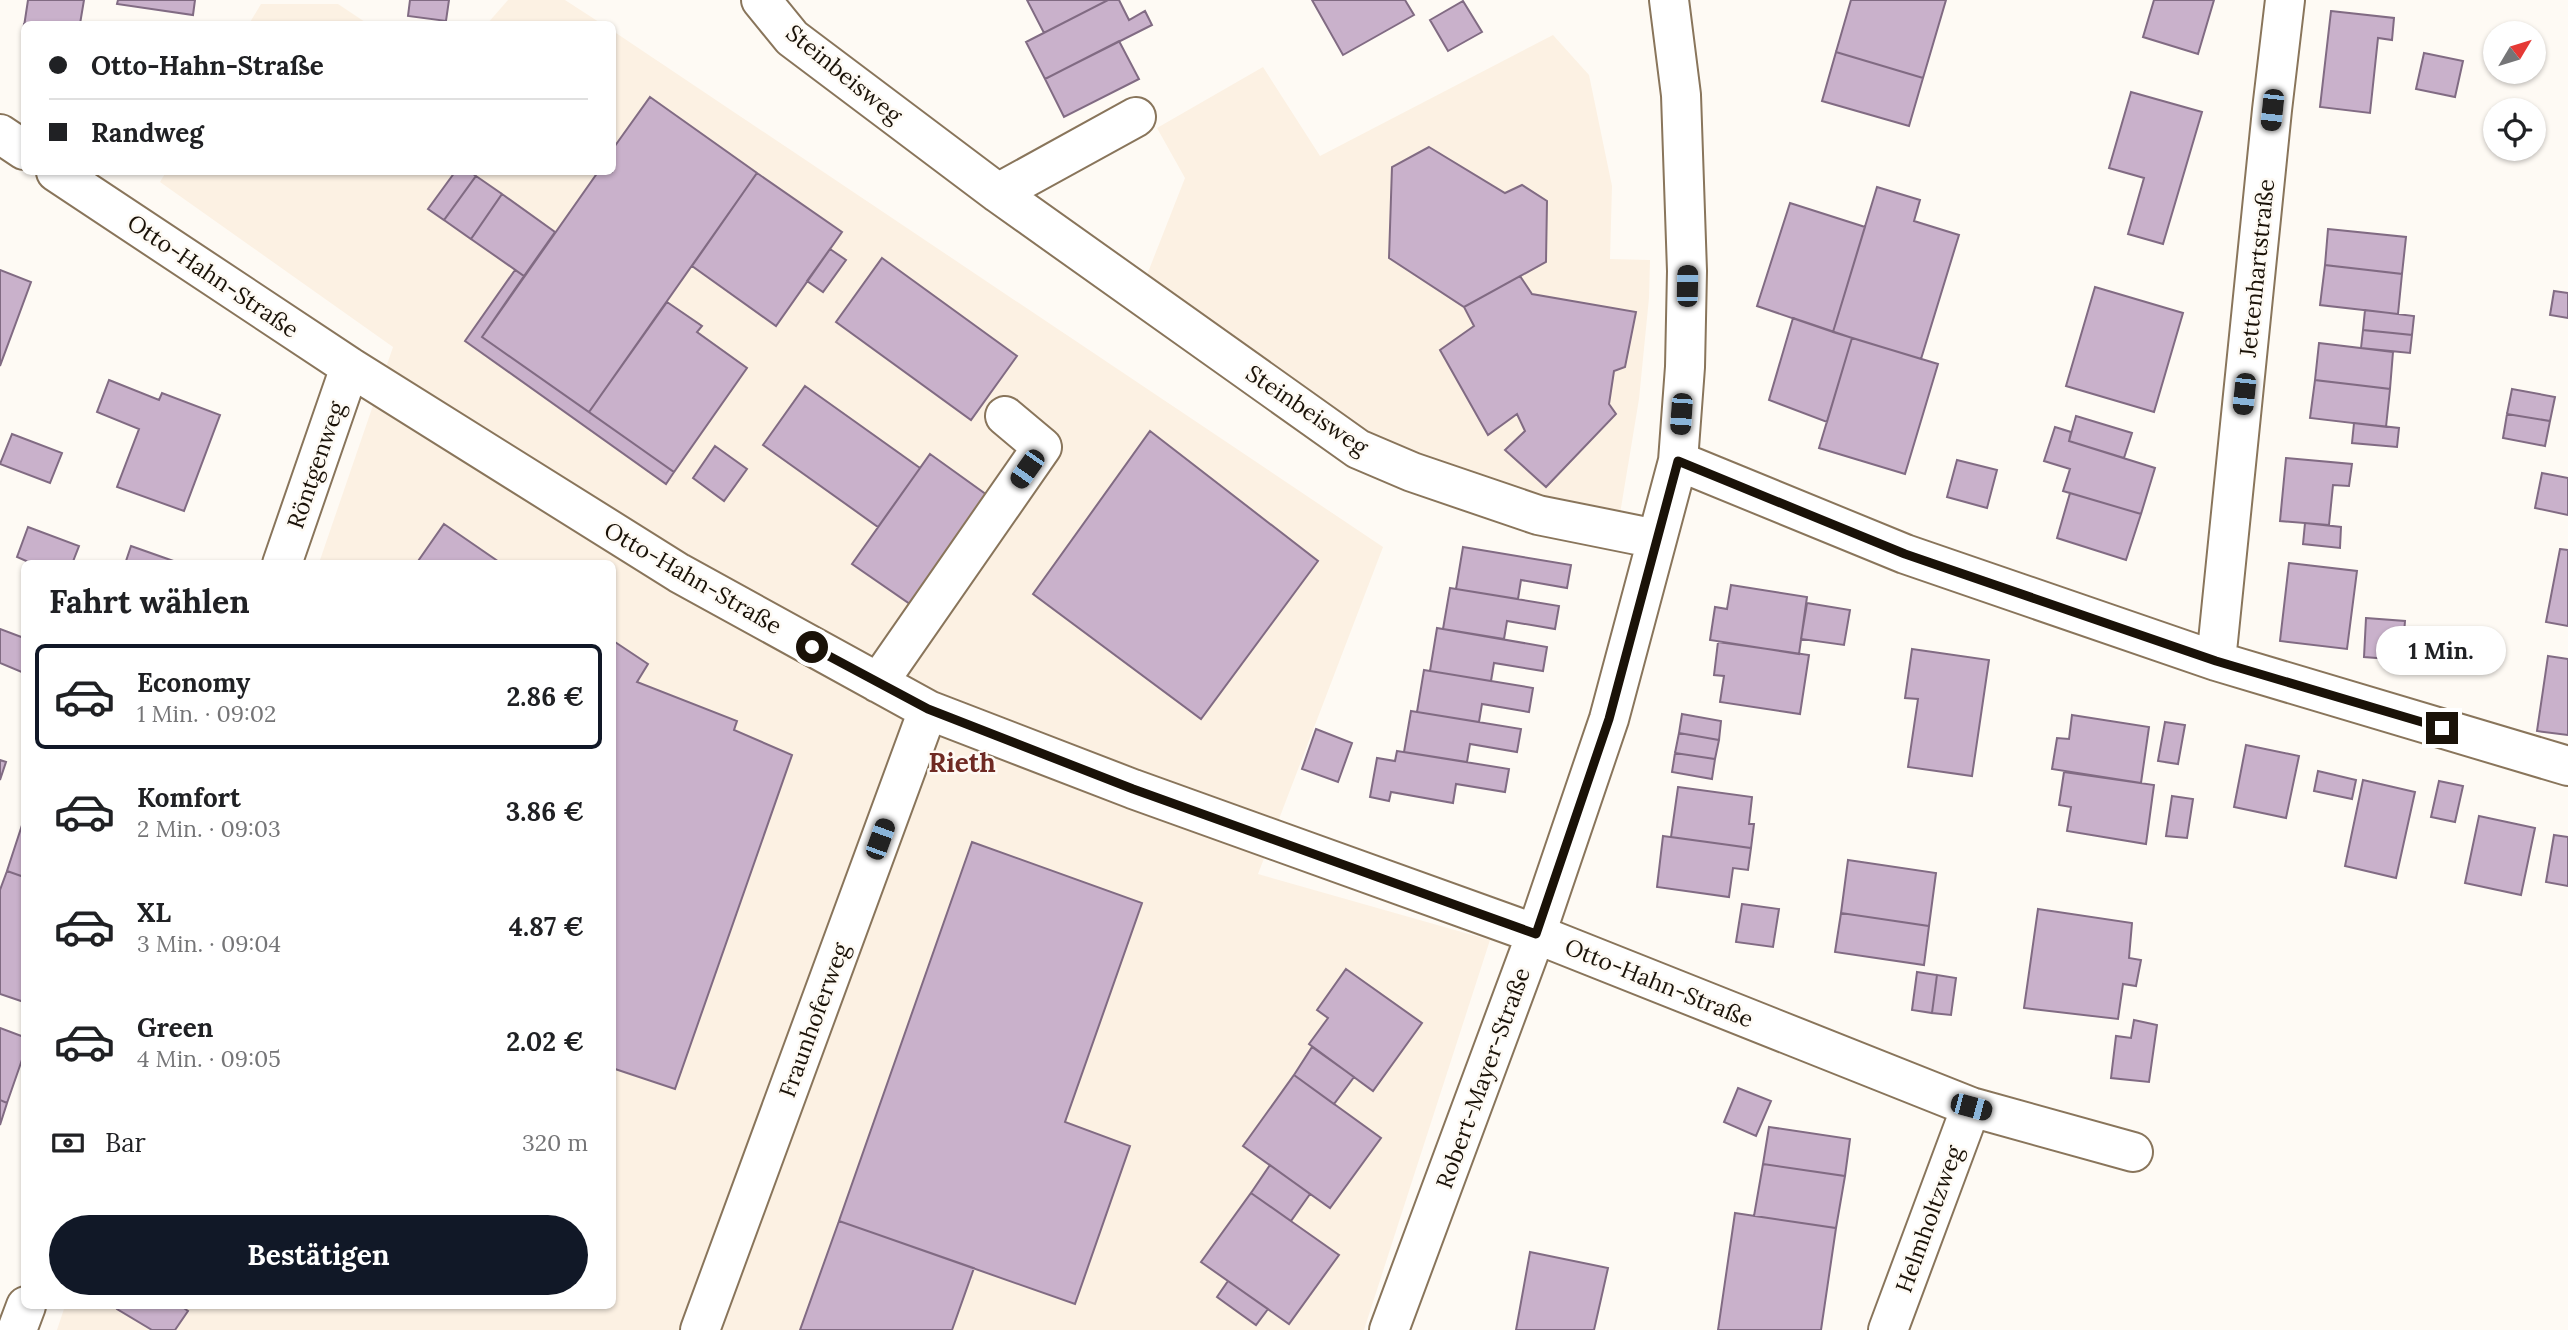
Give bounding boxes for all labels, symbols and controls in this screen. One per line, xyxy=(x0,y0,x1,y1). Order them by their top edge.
street label: Steinbeisweg xyxy=(780,18,909,130)
north arrow xyxy=(2483,21,2546,84)
map controls xyxy=(2483,21,2546,161)
text: Otto-Hahn-Straße xyxy=(91,49,324,82)
car xyxy=(2260,88,2285,132)
button: locate xyxy=(2483,98,2546,161)
text: Randweg xyxy=(91,116,204,149)
street label: Jettenhartstraße xyxy=(2233,177,2280,359)
street label: Otto-Hahn-Straße xyxy=(122,207,305,344)
car xyxy=(1677,265,1698,307)
street label: Steinbeisweg xyxy=(1241,358,1375,462)
car xyxy=(2232,372,2257,416)
car xyxy=(1670,392,1693,436)
street label: Röntgenweg xyxy=(280,396,351,532)
car xyxy=(1007,446,1048,492)
street label: Otto-Hahn-Straße xyxy=(599,515,787,640)
text: Fahrt wählen xyxy=(49,581,250,622)
callout: 1 Min. xyxy=(2377,626,2507,676)
route start xyxy=(796,631,828,663)
text: 1 Min. xyxy=(2408,636,2474,665)
icon: car xyxy=(53,665,116,728)
text: Economy xyxy=(137,666,250,699)
text: 2.86 € xyxy=(506,680,584,713)
text: 1 Min. · 09:02 xyxy=(137,699,276,728)
route end xyxy=(2426,712,2458,744)
district label: Rieth xyxy=(928,746,996,779)
icon: car xyxy=(53,780,116,843)
text: Komfort xyxy=(137,781,241,814)
text: 3.86 € xyxy=(506,795,584,828)
text: 2 Min. · 09:03 xyxy=(137,814,281,843)
car xyxy=(863,816,898,862)
icon: car xyxy=(53,895,116,958)
text: XL xyxy=(137,896,171,929)
text: 4.87 € xyxy=(509,910,584,943)
text: 3 Min. · 09:04 xyxy=(137,929,281,958)
street label: Otto-Hahn-Straße xyxy=(1561,932,1758,1034)
street label: Fraunhoferweg xyxy=(772,937,855,1101)
street label: Robert-Mayer-Straße xyxy=(1429,963,1536,1192)
icon: car xyxy=(53,1010,116,1073)
text: Green xyxy=(137,1011,213,1044)
text: 2.02 € xyxy=(506,1025,584,1058)
text: 4 Min. · 09:05 xyxy=(137,1044,281,1073)
car xyxy=(1948,1091,1995,1123)
icon: cash xyxy=(49,1124,87,1162)
text: Bar xyxy=(105,1126,146,1159)
text: 320 m xyxy=(522,1128,588,1157)
street label: Helmholtzweg xyxy=(1889,1140,1969,1296)
button: Bestätigen xyxy=(49,1215,588,1295)

